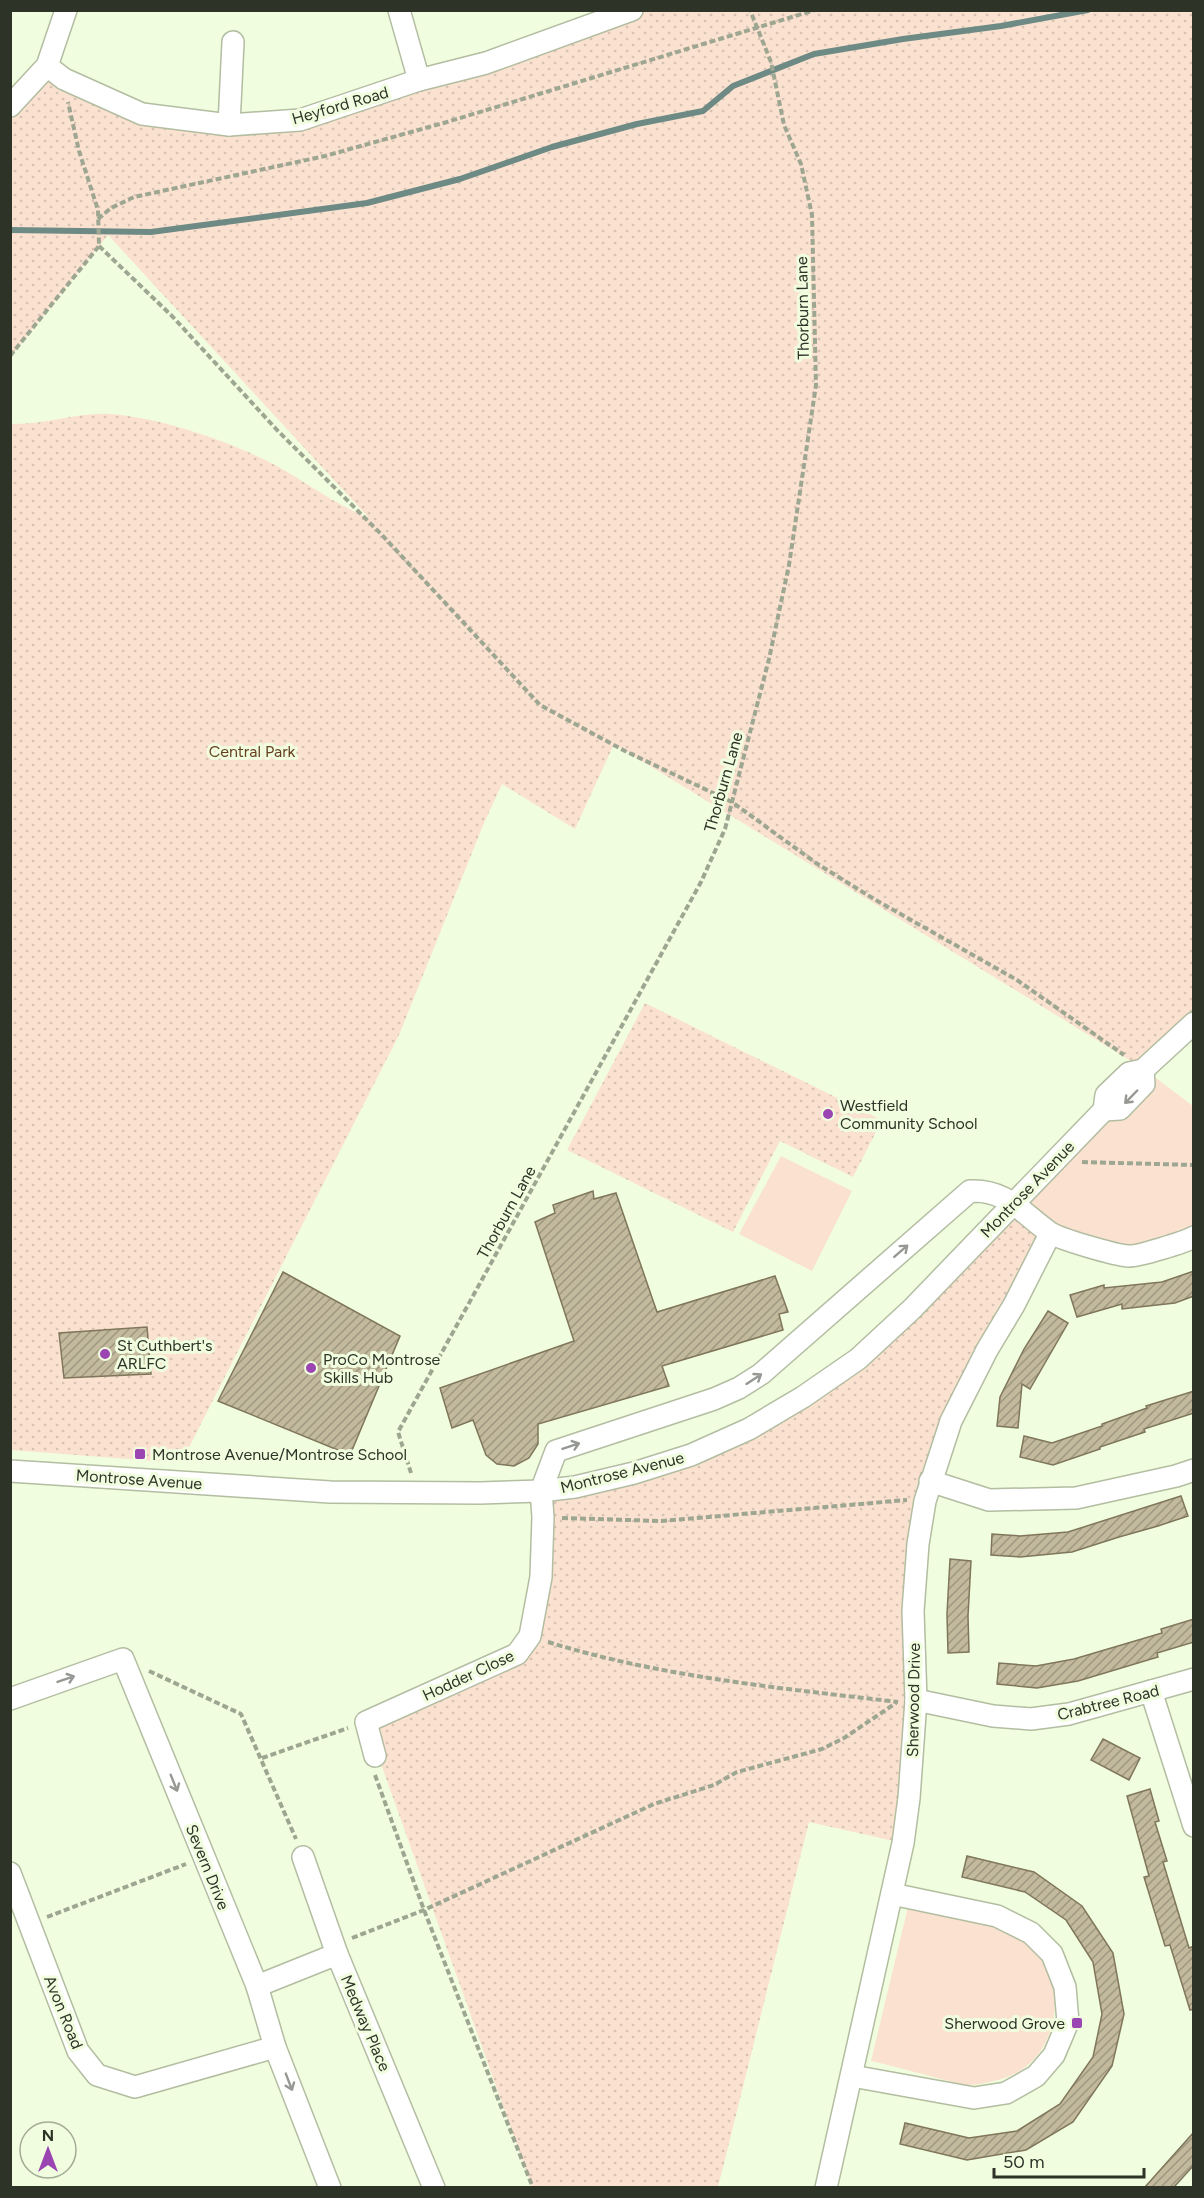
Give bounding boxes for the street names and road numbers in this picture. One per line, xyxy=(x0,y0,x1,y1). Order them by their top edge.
street label: Heyford Road xyxy=(290,83,391,128)
street label: Thorburn Lane xyxy=(792,256,813,360)
street label: Thorburn Lane xyxy=(700,730,747,834)
street label: Montrose Avenue xyxy=(977,1137,1078,1242)
street label: Thorburn Lane xyxy=(473,1162,540,1262)
street label: Montrose Avenue xyxy=(558,1448,686,1497)
street label: Montrose Avenue xyxy=(75,1466,203,1493)
street label: Sherwood Drive xyxy=(903,1643,924,1757)
street label: Hodder Close xyxy=(419,1646,517,1705)
street label: Crabtree Road xyxy=(1055,1681,1161,1724)
street label: Severn Drive xyxy=(182,1822,233,1913)
street label: Medway Place xyxy=(337,1972,394,2074)
street label: Avon Road xyxy=(40,1973,87,2052)

